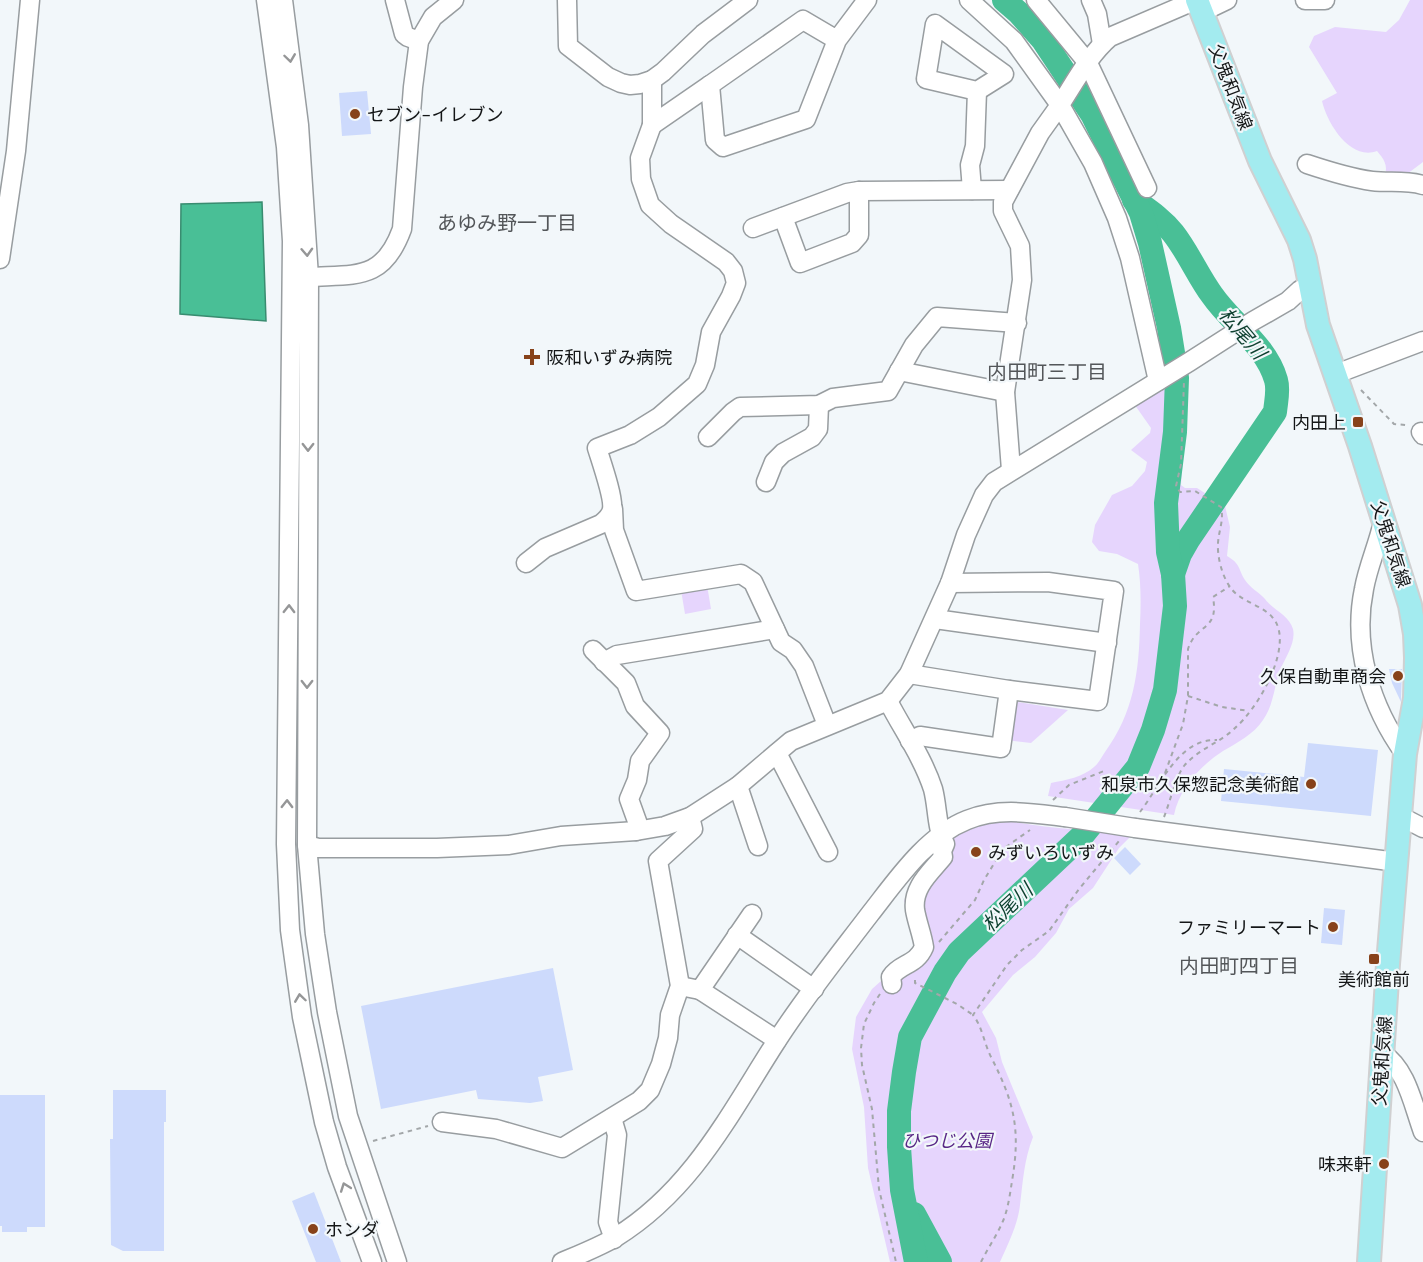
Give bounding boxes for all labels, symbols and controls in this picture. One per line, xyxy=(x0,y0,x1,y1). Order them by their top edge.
street label: 父鬼和気線 xyxy=(1204,41,1258,133)
one-way arrow xyxy=(284,53,296,63)
place label: セブン-イレブン xyxy=(367,103,503,126)
marker: セブン-イレブン xyxy=(348,107,362,121)
district label: あゆみ野一丁目 xyxy=(437,210,577,235)
one-way arrow xyxy=(300,248,313,257)
water label: 松尾川 xyxy=(1214,302,1273,366)
place label: 阪和いずみ病院 xyxy=(546,346,672,369)
marker: 阪和いずみ病院 xyxy=(523,348,541,366)
district label: 内田町三丁目 xyxy=(987,359,1107,384)
place label: 内田上 xyxy=(1292,411,1346,434)
marker: 内田上 xyxy=(1351,415,1365,429)
one-way arrow xyxy=(302,443,314,452)
street label: 父鬼和気線 xyxy=(1366,498,1416,590)
one-way arrow xyxy=(283,604,295,613)
place label: 久保自動車商会 xyxy=(1260,665,1386,688)
marker: 久保自動車商会 xyxy=(1391,669,1405,683)
one-way arrow xyxy=(301,680,313,689)
place label: 和泉市久保惣記念美術館 xyxy=(1101,773,1299,796)
marker: 和泉市久保惣記念美術館 xyxy=(1304,777,1318,791)
one-way arrow xyxy=(281,799,293,808)
place label: みずいろいずみ xyxy=(988,841,1114,864)
marker: みずいろいずみ xyxy=(969,845,983,859)
water label: 松尾川 xyxy=(977,876,1039,937)
place label: ファミリーマート xyxy=(1177,916,1321,939)
marker: ファミリーマート xyxy=(1326,920,1340,934)
marker: 美術館前 xyxy=(1367,952,1381,966)
district label: 内田町四丁目 xyxy=(1179,953,1299,978)
place label: 美術館前 xyxy=(1338,968,1410,991)
one-way arrow xyxy=(294,993,306,1003)
street label: 父鬼和気線 xyxy=(1367,1015,1397,1107)
park label: ひつじ公園 xyxy=(902,1129,995,1152)
place label: 味来軒 xyxy=(1318,1153,1372,1176)
marker: 味来軒 xyxy=(1377,1157,1391,1171)
one-way arrow xyxy=(340,1182,352,1193)
place label: ホンダ xyxy=(325,1218,379,1241)
marker: ホンダ xyxy=(306,1222,320,1236)

